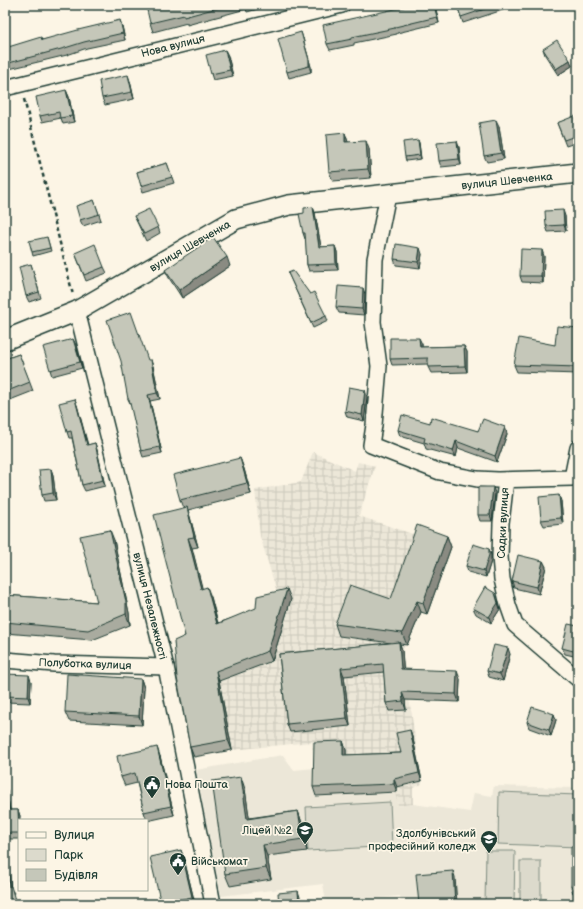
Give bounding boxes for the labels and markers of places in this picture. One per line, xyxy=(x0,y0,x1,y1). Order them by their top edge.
public building icon: Нова Пошта xyxy=(142,774,162,799)
place label: Нова Пошта xyxy=(165,778,228,791)
school or university icon: Ліцей №2 xyxy=(295,820,315,845)
place label: Ліцей №2 xyxy=(241,824,292,837)
place label: Здолбунівський професійний коледж xyxy=(368,827,476,853)
school or university icon: Здолбунівський професійний коледж xyxy=(479,829,499,854)
public building icon: Вiйськомат xyxy=(168,851,188,876)
place label: Вiйськомат xyxy=(191,855,248,868)

